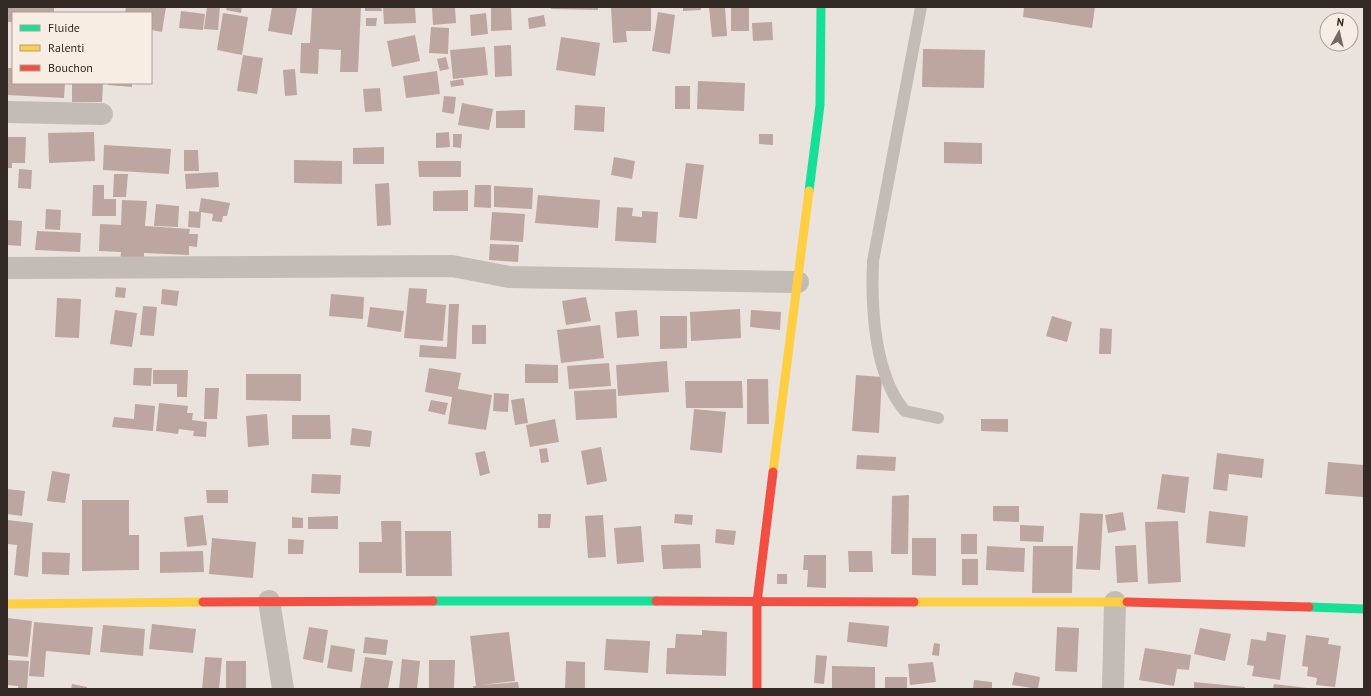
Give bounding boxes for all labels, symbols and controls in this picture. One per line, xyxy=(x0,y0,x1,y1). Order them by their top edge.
legend xyxy=(12,12,152,84)
north arrow xyxy=(1319,12,1359,52)
text: N xyxy=(1336,15,1345,30)
text: Fluide xyxy=(48,20,80,35)
text: Ralenti xyxy=(48,40,84,55)
text: Bouchon xyxy=(48,60,93,75)

